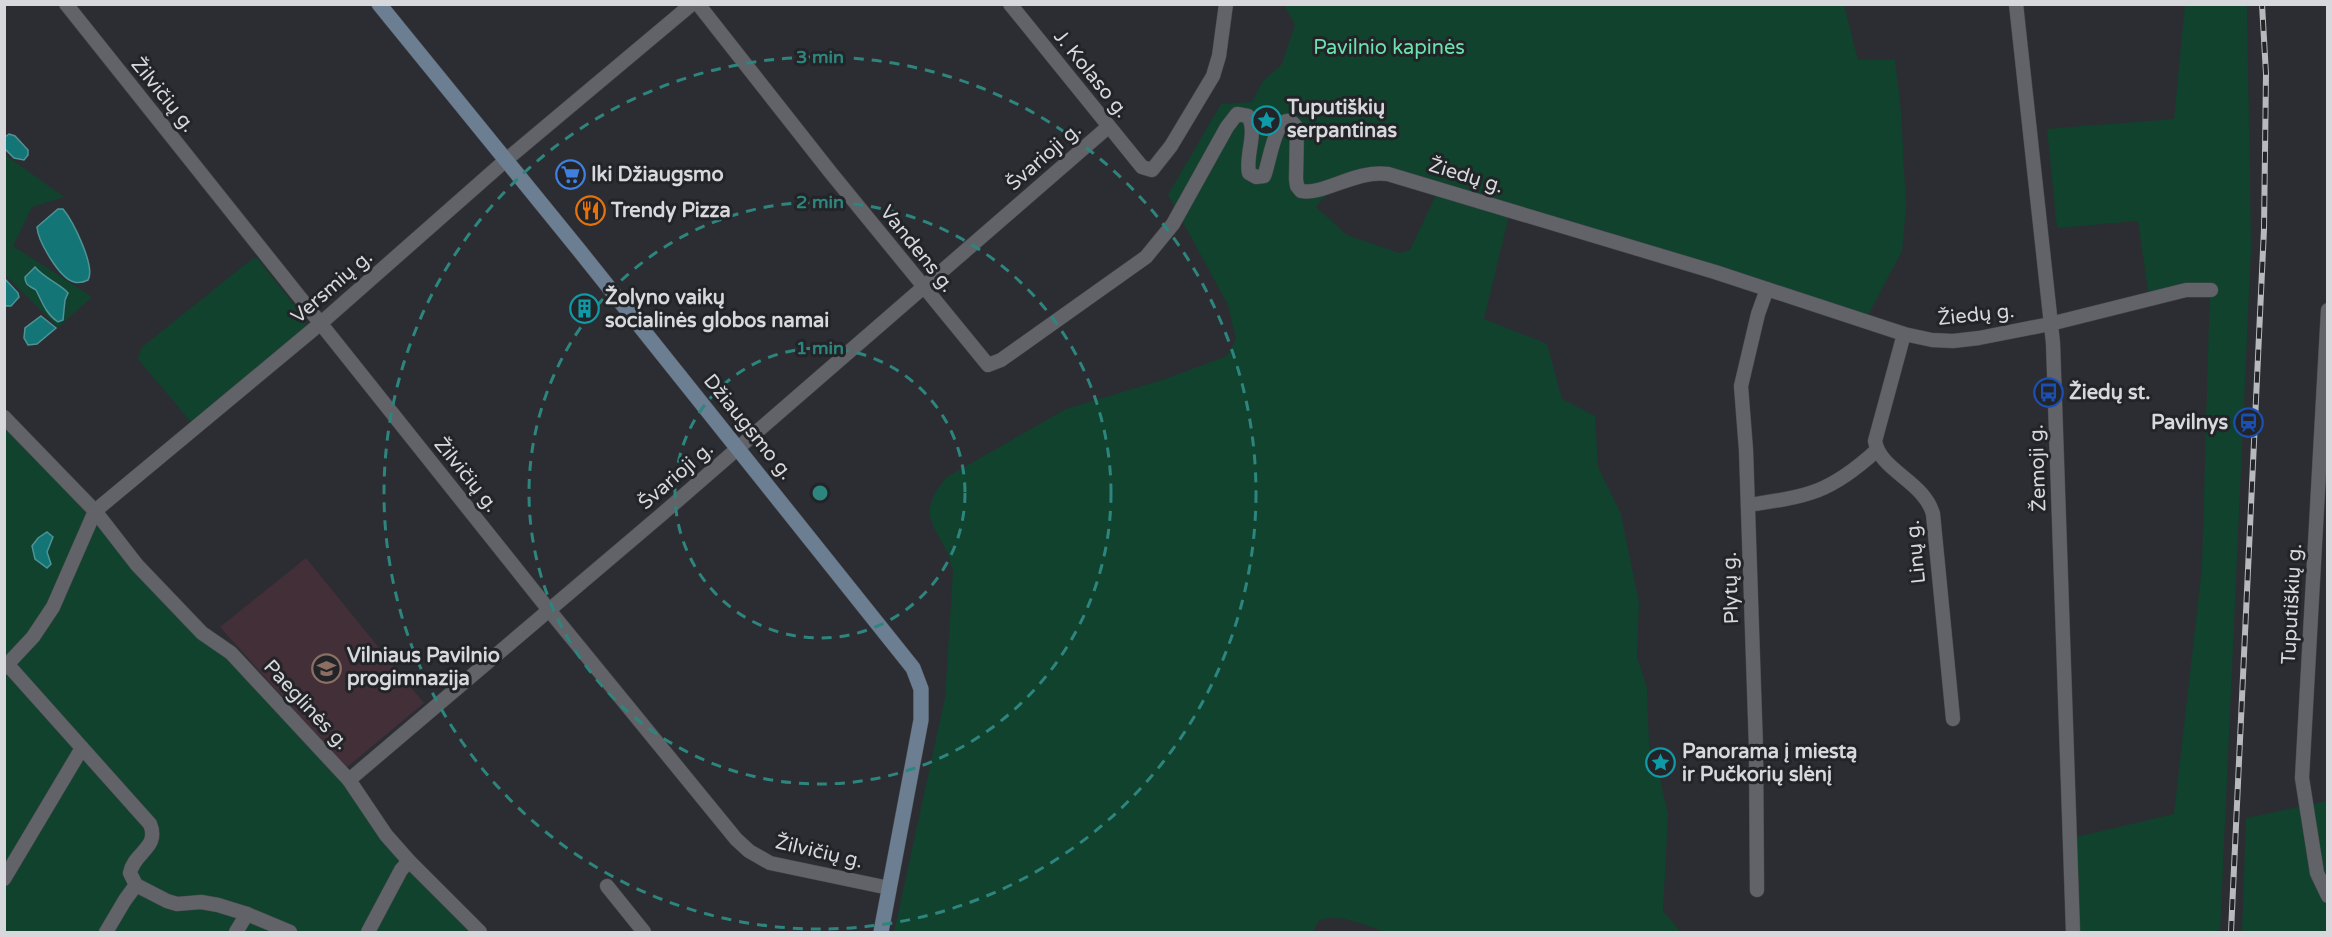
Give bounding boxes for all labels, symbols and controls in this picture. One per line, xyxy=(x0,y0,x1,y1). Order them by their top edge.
street label: J. Kolaso g. xyxy=(1048,25,1134,123)
park label: Pavilnio kapinės xyxy=(1313,36,1465,60)
text: 3 min xyxy=(796,46,844,68)
street label: Žilvičių g. xyxy=(126,52,201,137)
place label: Tuputiškių serpantinas xyxy=(1286,96,1397,143)
place icon: Tuputiškių serpantinas xyxy=(1250,104,1282,136)
street label: Švarioji g. xyxy=(1001,117,1086,196)
street label: Žiedų g. xyxy=(1426,152,1507,199)
supermarket icon: Iki Džiaugsmo xyxy=(554,159,586,191)
place label: Iki Džiaugsmo xyxy=(591,163,724,187)
text: 2 min xyxy=(796,191,844,213)
restaurant icon: Trendy Pizza xyxy=(574,195,606,227)
place label: Trendy Pizza xyxy=(610,199,731,223)
street label: Vandens g. xyxy=(875,201,959,297)
street label: Versmių g. xyxy=(286,245,378,329)
place label: Žolyno vaikų socialinės globos namai xyxy=(605,285,829,333)
building icon: Žolyno vaikų socialinės globos namai xyxy=(568,293,600,325)
street label: Žiedų g. xyxy=(1936,298,2015,331)
text: 1 min xyxy=(796,337,844,359)
street label: Džiaugsmo g. xyxy=(698,369,798,485)
bus stop icon: Žiedų st. xyxy=(2032,377,2064,409)
place label: Žiedų st. xyxy=(2069,380,2150,405)
station icon: Pavilnys xyxy=(2233,407,2265,439)
place label: Pavilnys xyxy=(2151,411,2228,435)
street label: Žemoji g. xyxy=(2023,424,2052,512)
street label: Žilvičių g. xyxy=(429,432,504,517)
street label: Švarioji g. xyxy=(633,436,718,515)
centre of rings xyxy=(810,483,830,503)
street label: Linų g. xyxy=(1901,519,1931,585)
street label: Tuputiškių g. xyxy=(2277,543,2307,665)
street label: Plytų g. xyxy=(1718,551,1744,625)
place label: Vilniaus Pavilnio progimnazija xyxy=(347,644,500,691)
school or university icon: Vilniaus Pavilnio progimnazija xyxy=(310,652,342,684)
street label: Paeglinės g. xyxy=(258,655,354,755)
place label: Panorama į miestą ir Pučkorių slėnį xyxy=(1682,740,1857,787)
place icon: Panorama į miestą ir Pučkorių slėnį xyxy=(1645,747,1677,779)
street label: Žilvičių g. xyxy=(773,829,865,874)

